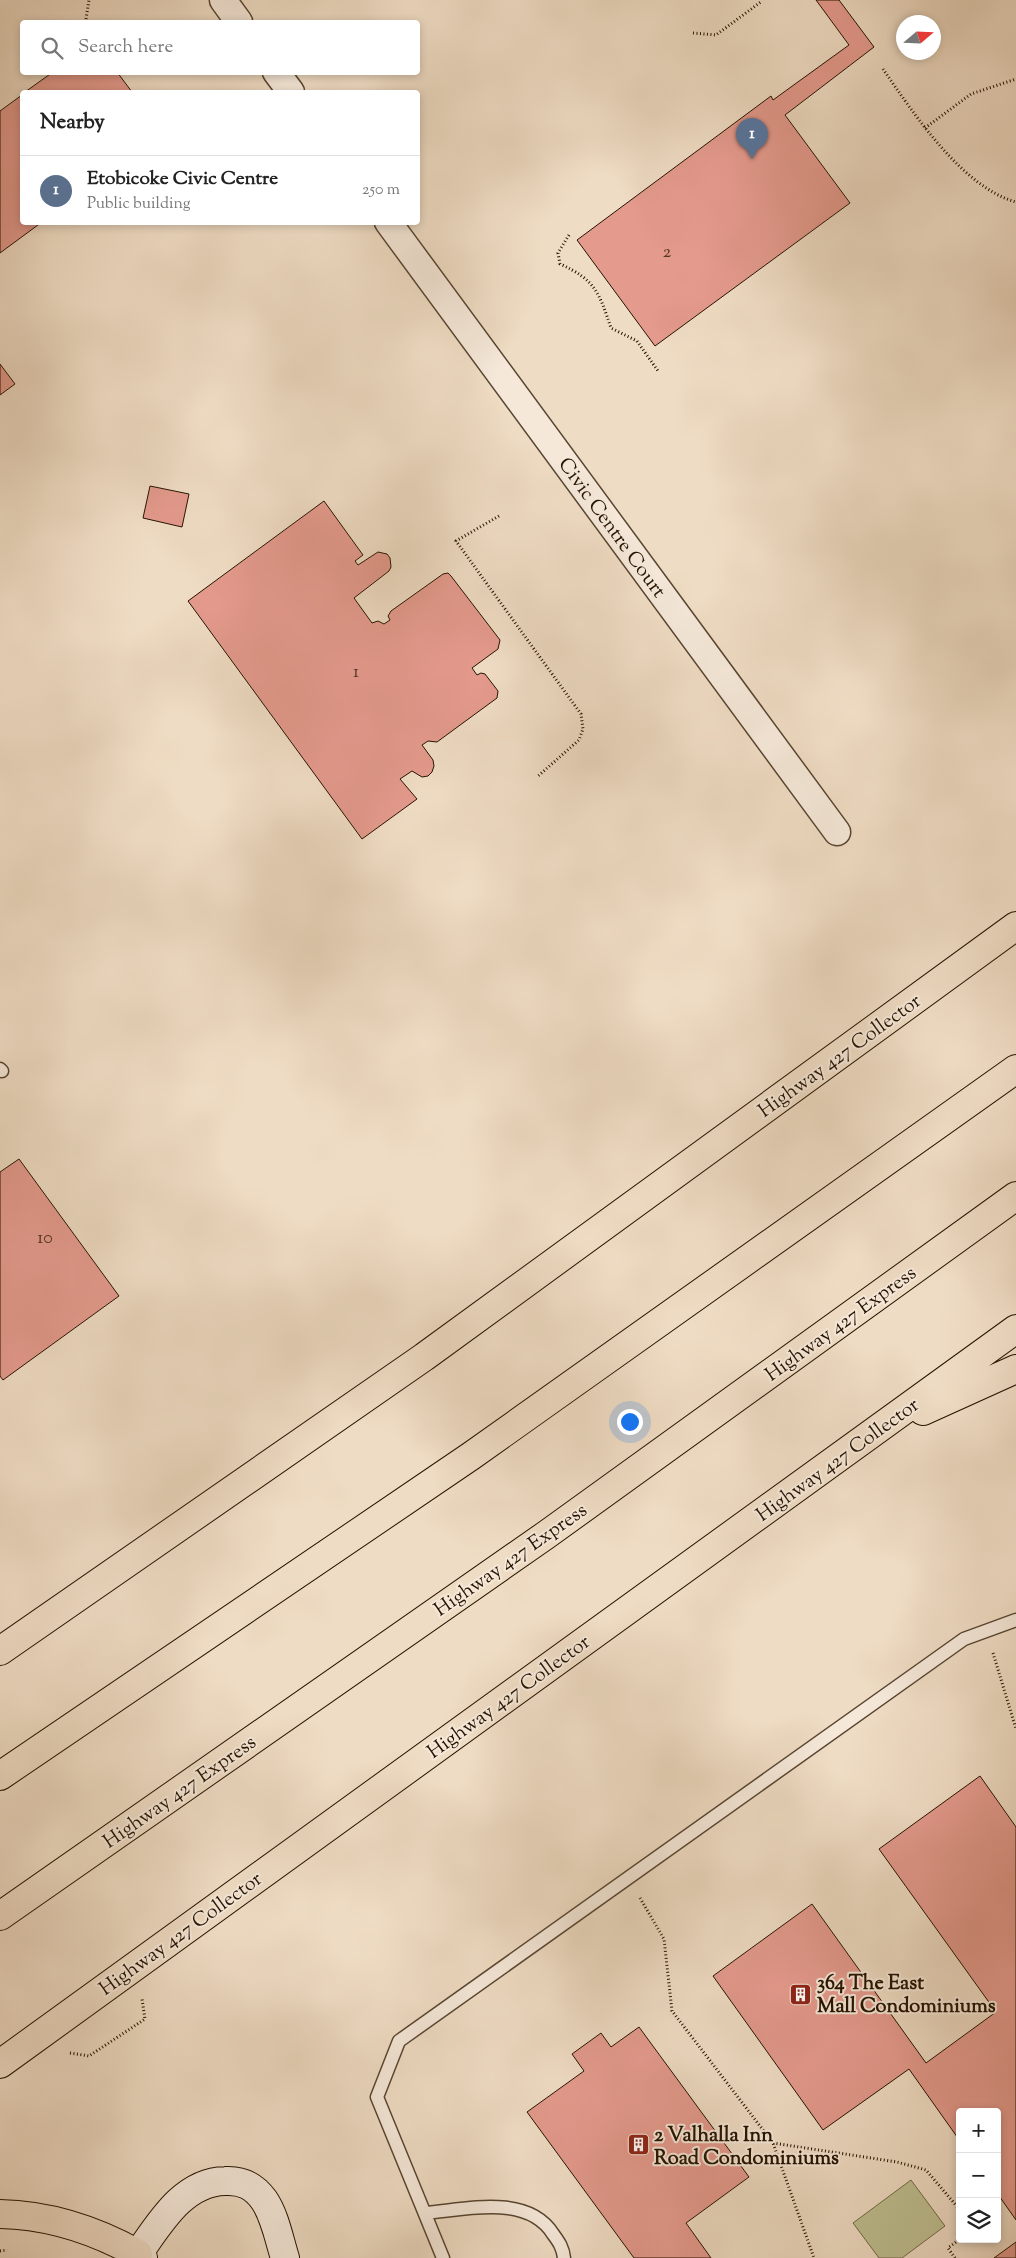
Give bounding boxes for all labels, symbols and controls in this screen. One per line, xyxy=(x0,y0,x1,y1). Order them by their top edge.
north arrow xyxy=(896,15,941,60)
search box xyxy=(20,20,420,75)
icon: search xyxy=(38,34,66,62)
text: Search here xyxy=(78,34,173,61)
text: Nearby xyxy=(40,108,105,138)
pin: 1 xyxy=(736,118,768,159)
text: Etobicoke Civic Centre xyxy=(87,166,278,193)
text: 1 xyxy=(53,179,59,202)
text: 250 m xyxy=(362,179,400,202)
text: Public building xyxy=(87,193,191,216)
house number: 2 xyxy=(663,240,672,266)
street label: Civic Centre Court xyxy=(550,452,672,605)
house number: 1 xyxy=(353,660,359,686)
street label: Highway 427 Collector xyxy=(753,988,928,1126)
house number: 10 xyxy=(37,1226,53,1252)
street label: Highway 427 Express xyxy=(760,1260,923,1390)
street label: Highway 427 Collector xyxy=(751,1392,926,1530)
your location xyxy=(617,1409,643,1435)
street label: Highway 427 Express xyxy=(429,1497,594,1625)
street label: Highway 427 Collector xyxy=(422,1629,597,1767)
street label: Highway 427 Express xyxy=(98,1729,263,1857)
street label: Highway 427 Collector xyxy=(94,1866,269,2004)
place label: 364 The East Mall Condominiums xyxy=(817,1970,996,2022)
building icon: 364 The East Mall Condominiums xyxy=(789,1982,813,2006)
map controls xyxy=(956,2108,1001,2243)
button: + xyxy=(956,2108,1001,2153)
place label: 2 Valhalla Inn Road Condominiums xyxy=(654,2122,839,2174)
building icon: 2 Valhalla Inn Road Condominiums xyxy=(626,2133,650,2157)
button: − xyxy=(956,2153,1001,2198)
button: layers xyxy=(956,2198,1001,2243)

